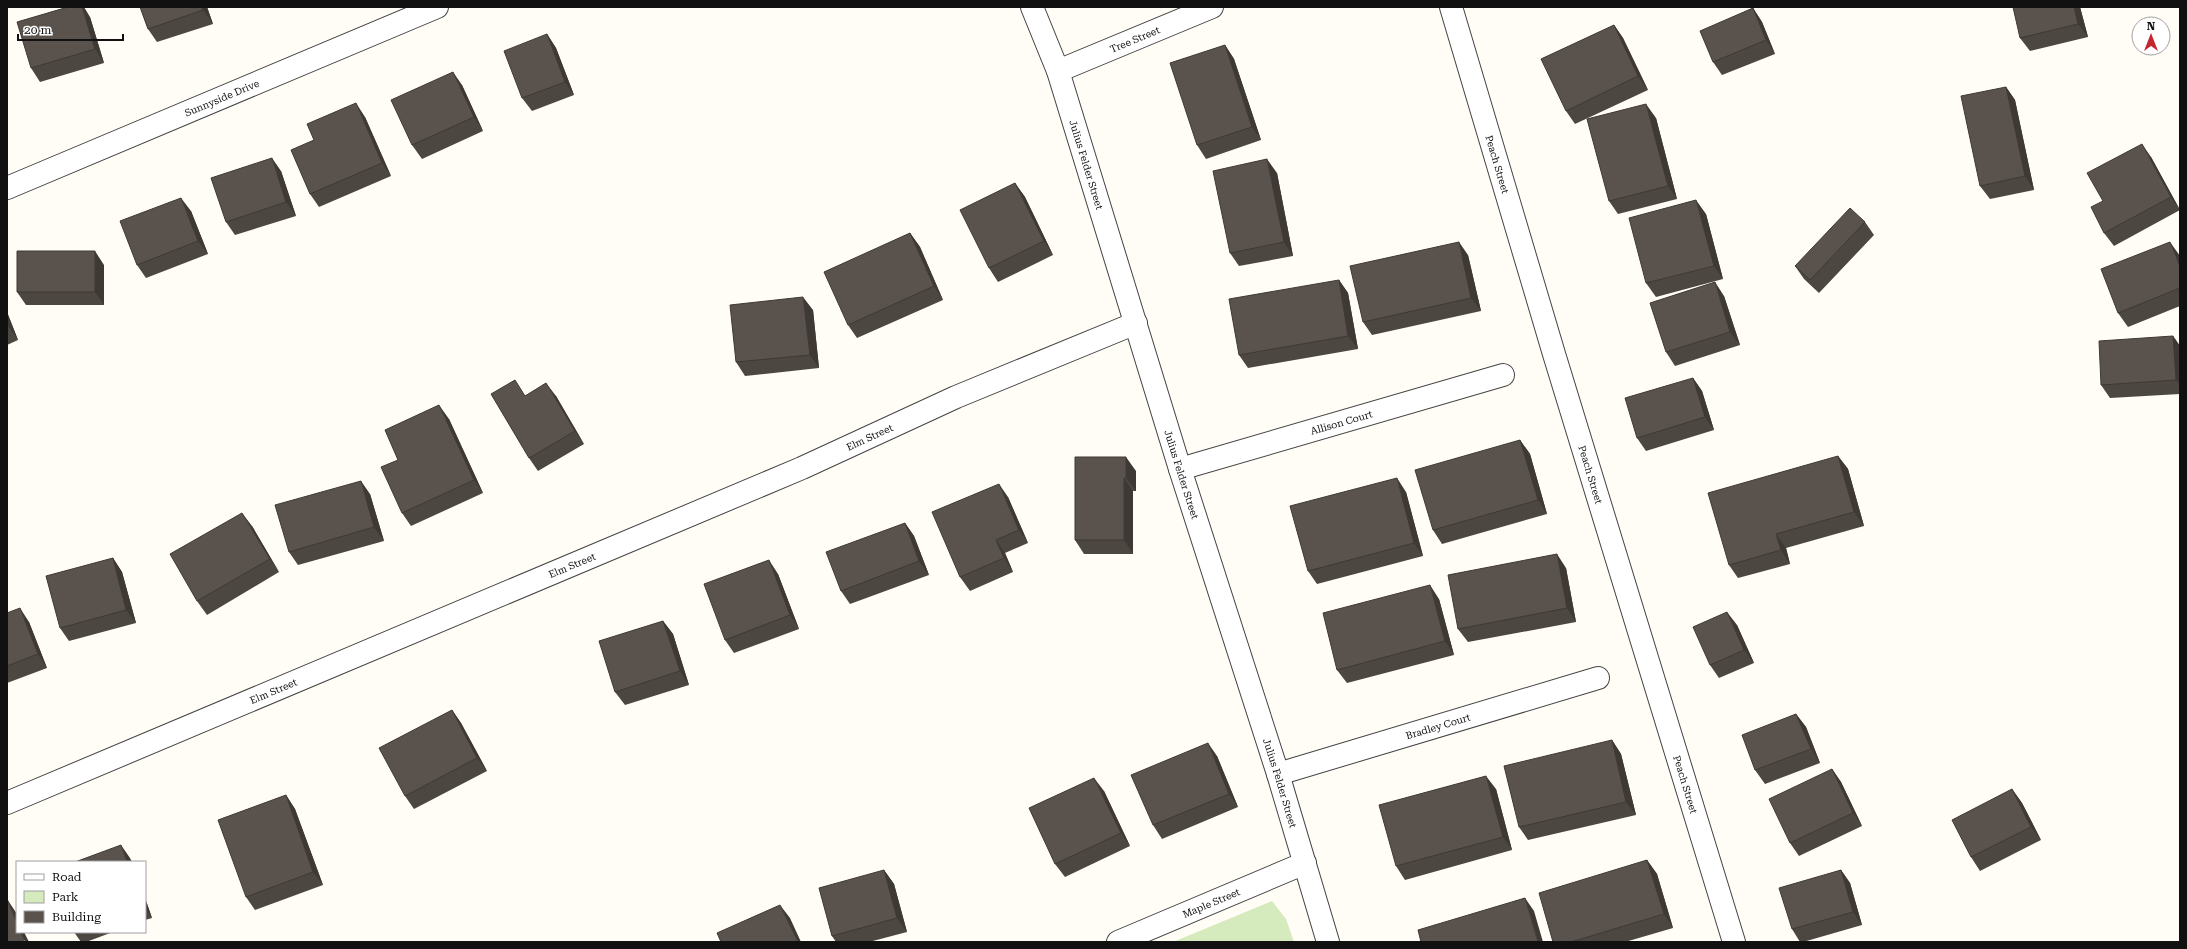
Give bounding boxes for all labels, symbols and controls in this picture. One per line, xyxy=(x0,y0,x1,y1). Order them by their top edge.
scale bar xyxy=(18,16,123,42)
north arrow xyxy=(2131,16,2171,56)
text: N xyxy=(2147,20,2156,33)
text: 20 m xyxy=(24,23,51,37)
street label: Tree Street xyxy=(1108,24,1162,55)
street label: Sunnyside Drive xyxy=(183,77,261,119)
street label: Julius Felder Street xyxy=(1067,119,1105,211)
street label: Peach Street xyxy=(1483,134,1511,195)
street label: Allison Court xyxy=(1309,408,1374,437)
street label: Elm Street xyxy=(845,422,895,453)
street label: Julius Felder Street xyxy=(1162,429,1201,521)
street label: Peach Street xyxy=(1576,444,1605,505)
street label: Elm Street xyxy=(547,551,597,580)
street label: Elm Street xyxy=(248,676,299,706)
street label: Bradley Court xyxy=(1404,712,1472,741)
street label: Julius Felder Street xyxy=(1261,737,1299,829)
street label: Peach Street xyxy=(1671,754,1699,815)
legend xyxy=(16,861,146,933)
text: Road xyxy=(52,870,82,884)
street label: Maple Street xyxy=(1181,886,1242,920)
text: Park xyxy=(52,890,79,904)
text: Building xyxy=(52,910,101,924)

